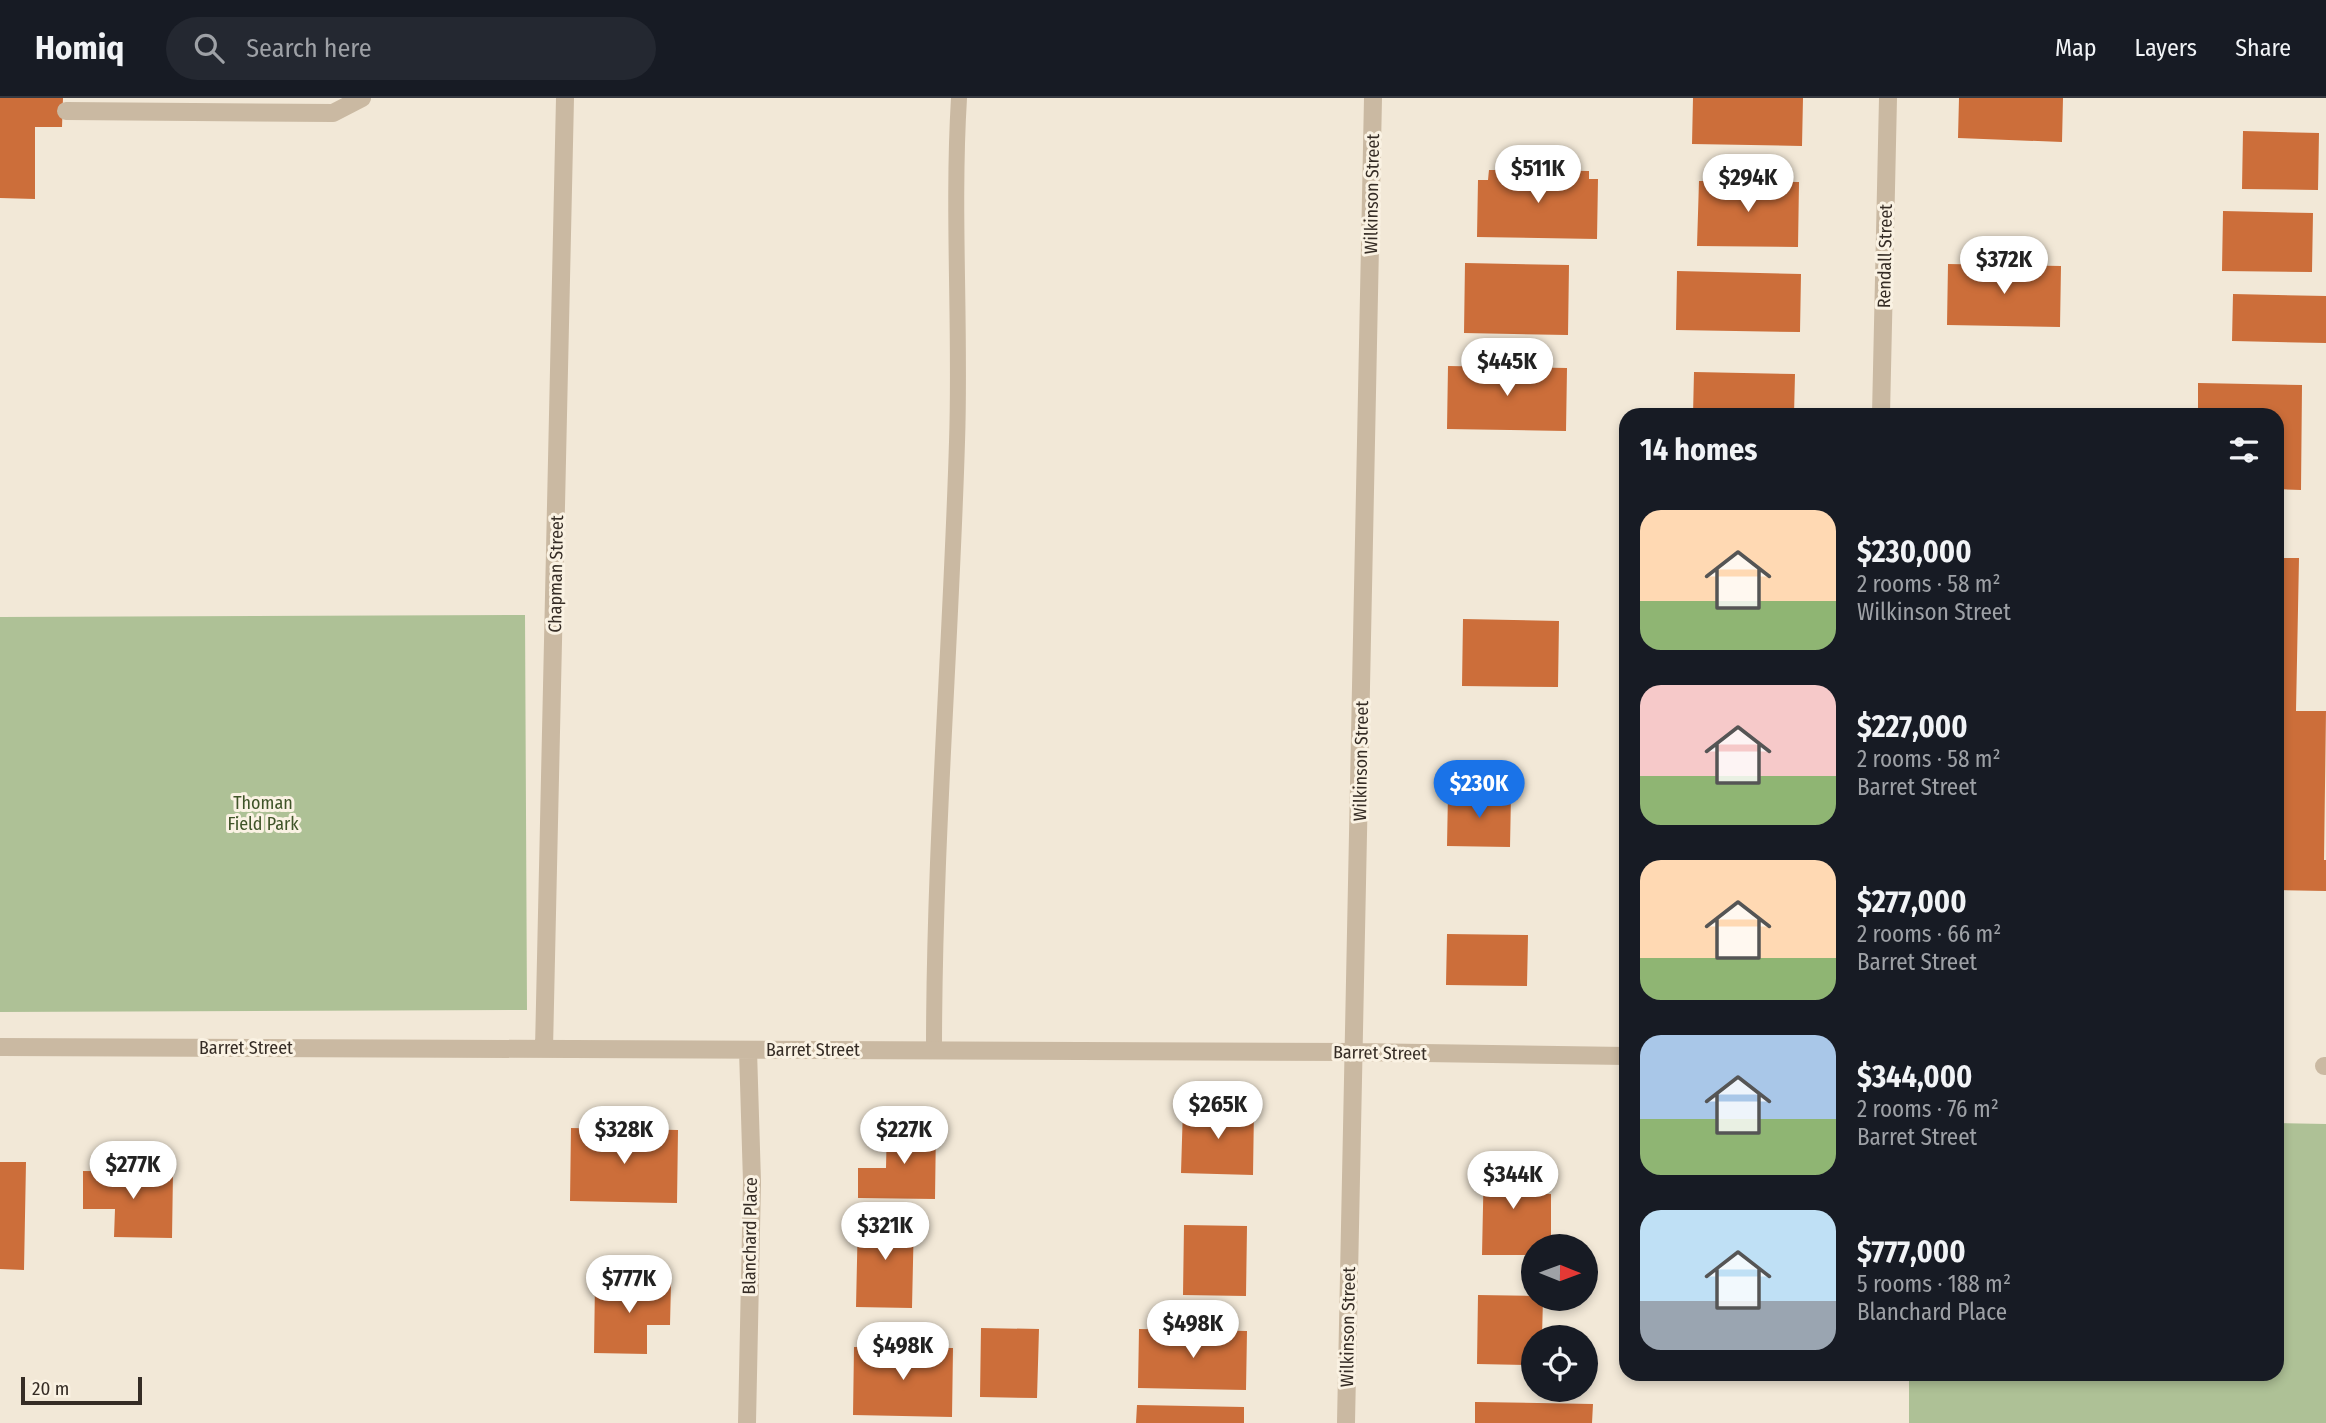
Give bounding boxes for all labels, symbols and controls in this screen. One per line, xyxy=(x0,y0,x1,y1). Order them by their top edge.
search box xyxy=(166,17,656,80)
text: Homiq xyxy=(35,28,124,68)
icon: search xyxy=(190,29,228,67)
text: Search here xyxy=(246,33,371,64)
text: Map xyxy=(2055,34,2097,62)
text: Layers xyxy=(2135,34,2197,62)
text: Share xyxy=(2235,34,2291,62)
street label: Wilkinson Street xyxy=(1360,134,1384,254)
pin: $511K xyxy=(1489,146,1587,205)
text: $511K xyxy=(1511,154,1565,182)
pin: $294K xyxy=(1699,155,1797,214)
text: $294K xyxy=(1719,163,1777,191)
street label: Rendall Street xyxy=(1873,204,1897,308)
pin: $372K xyxy=(1955,236,2053,296)
text: $372K xyxy=(1976,245,2032,273)
pin: $445K xyxy=(1458,338,1556,398)
text: $445K xyxy=(1477,347,1537,375)
icon: filters xyxy=(2225,431,2263,469)
text: 14 homes xyxy=(1640,432,1757,468)
street label: Chapman Street xyxy=(544,515,568,633)
text: $230,000 xyxy=(1857,534,1972,570)
icon: home xyxy=(1696,538,1780,622)
text: 2 rooms · 58 m² xyxy=(1857,570,2001,598)
text: Wilkinson Street xyxy=(1857,598,2011,626)
street label: Wilkinson Street xyxy=(1349,701,1373,821)
text: $227,000 xyxy=(1857,709,1968,745)
icon: home xyxy=(1696,713,1780,797)
text: 2 rooms · 58 m² xyxy=(1857,745,2001,773)
pin: $230K xyxy=(1430,760,1528,820)
text: $230K xyxy=(1450,769,1508,797)
text: Barret Street xyxy=(1857,773,1977,801)
park label: Thoman Field Park xyxy=(227,792,299,835)
text: $277,000 xyxy=(1857,884,1967,920)
icon: home xyxy=(1696,888,1780,972)
text: 2 rooms · 66 m² xyxy=(1857,920,2001,948)
text: Barret Street xyxy=(1857,948,1977,976)
street label: Barret Street xyxy=(199,1037,293,1059)
street label: Barret Street xyxy=(766,1039,860,1061)
street label: Barret Street xyxy=(1333,1041,1427,1065)
text: $344,000 xyxy=(1857,1059,1972,1095)
icon: home xyxy=(1696,1063,1780,1147)
pin: $265K xyxy=(1169,1082,1267,1141)
text: $265K xyxy=(1189,1090,1247,1118)
text: 2 rooms · 76 m² xyxy=(1857,1095,1999,1123)
pin: $328K xyxy=(575,1107,673,1166)
pin: $227K xyxy=(855,1107,953,1166)
text: $328K xyxy=(595,1115,653,1143)
text: $227K xyxy=(876,1115,932,1143)
text: Barret Street xyxy=(1857,1123,1977,1151)
pin: $277K xyxy=(84,1142,182,1201)
text: $277K xyxy=(106,1150,160,1178)
pin: $344K xyxy=(1464,1152,1562,1211)
text: $344K xyxy=(1483,1160,1543,1188)
street label: Blanchard Place xyxy=(738,1177,762,1295)
pin: $321K xyxy=(836,1202,934,1262)
text: $321K xyxy=(857,1211,913,1239)
north arrow xyxy=(1521,1234,1598,1311)
map controls xyxy=(1521,1234,1598,1402)
text: $777,000 xyxy=(1857,1234,1966,1270)
icon: home xyxy=(1696,1238,1780,1322)
pin: $777K xyxy=(580,1256,678,1315)
text: $777K xyxy=(602,1264,656,1292)
street label: Wilkinson Street xyxy=(1336,1267,1360,1387)
text: 5 rooms · 188 m² xyxy=(1857,1270,2011,1298)
text: Blanchard Place xyxy=(1857,1298,2007,1326)
pin: $498K xyxy=(1144,1300,1242,1360)
text: $498K xyxy=(1163,1309,1223,1337)
pin: $498K xyxy=(854,1322,952,1382)
button: locate xyxy=(1521,1325,1598,1402)
text: $498K xyxy=(873,1331,933,1359)
scale bar xyxy=(21,1374,142,1406)
text: 20 m xyxy=(32,1377,69,1400)

